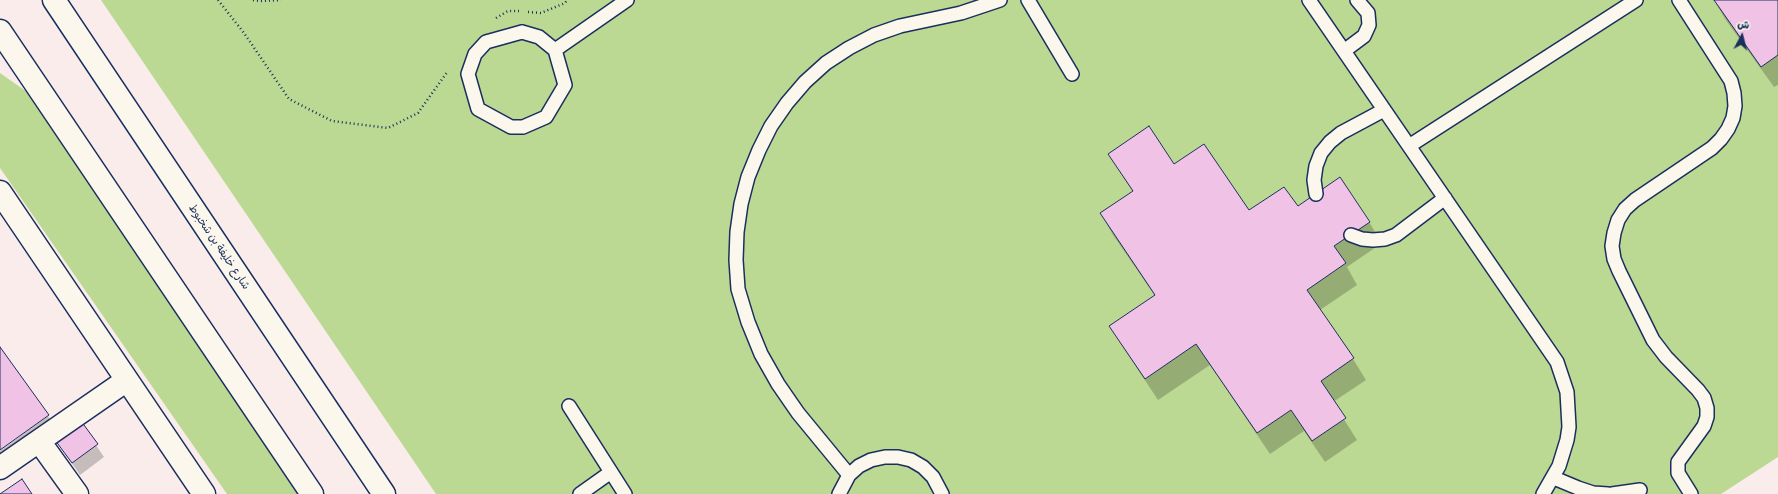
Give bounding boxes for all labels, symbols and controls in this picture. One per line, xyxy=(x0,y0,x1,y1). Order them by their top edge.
north arrow xyxy=(1722,16,1762,56)
text: ش xyxy=(1737,16,1750,32)
street label: شارع خليفة بن شخبوط xyxy=(186,202,252,292)

